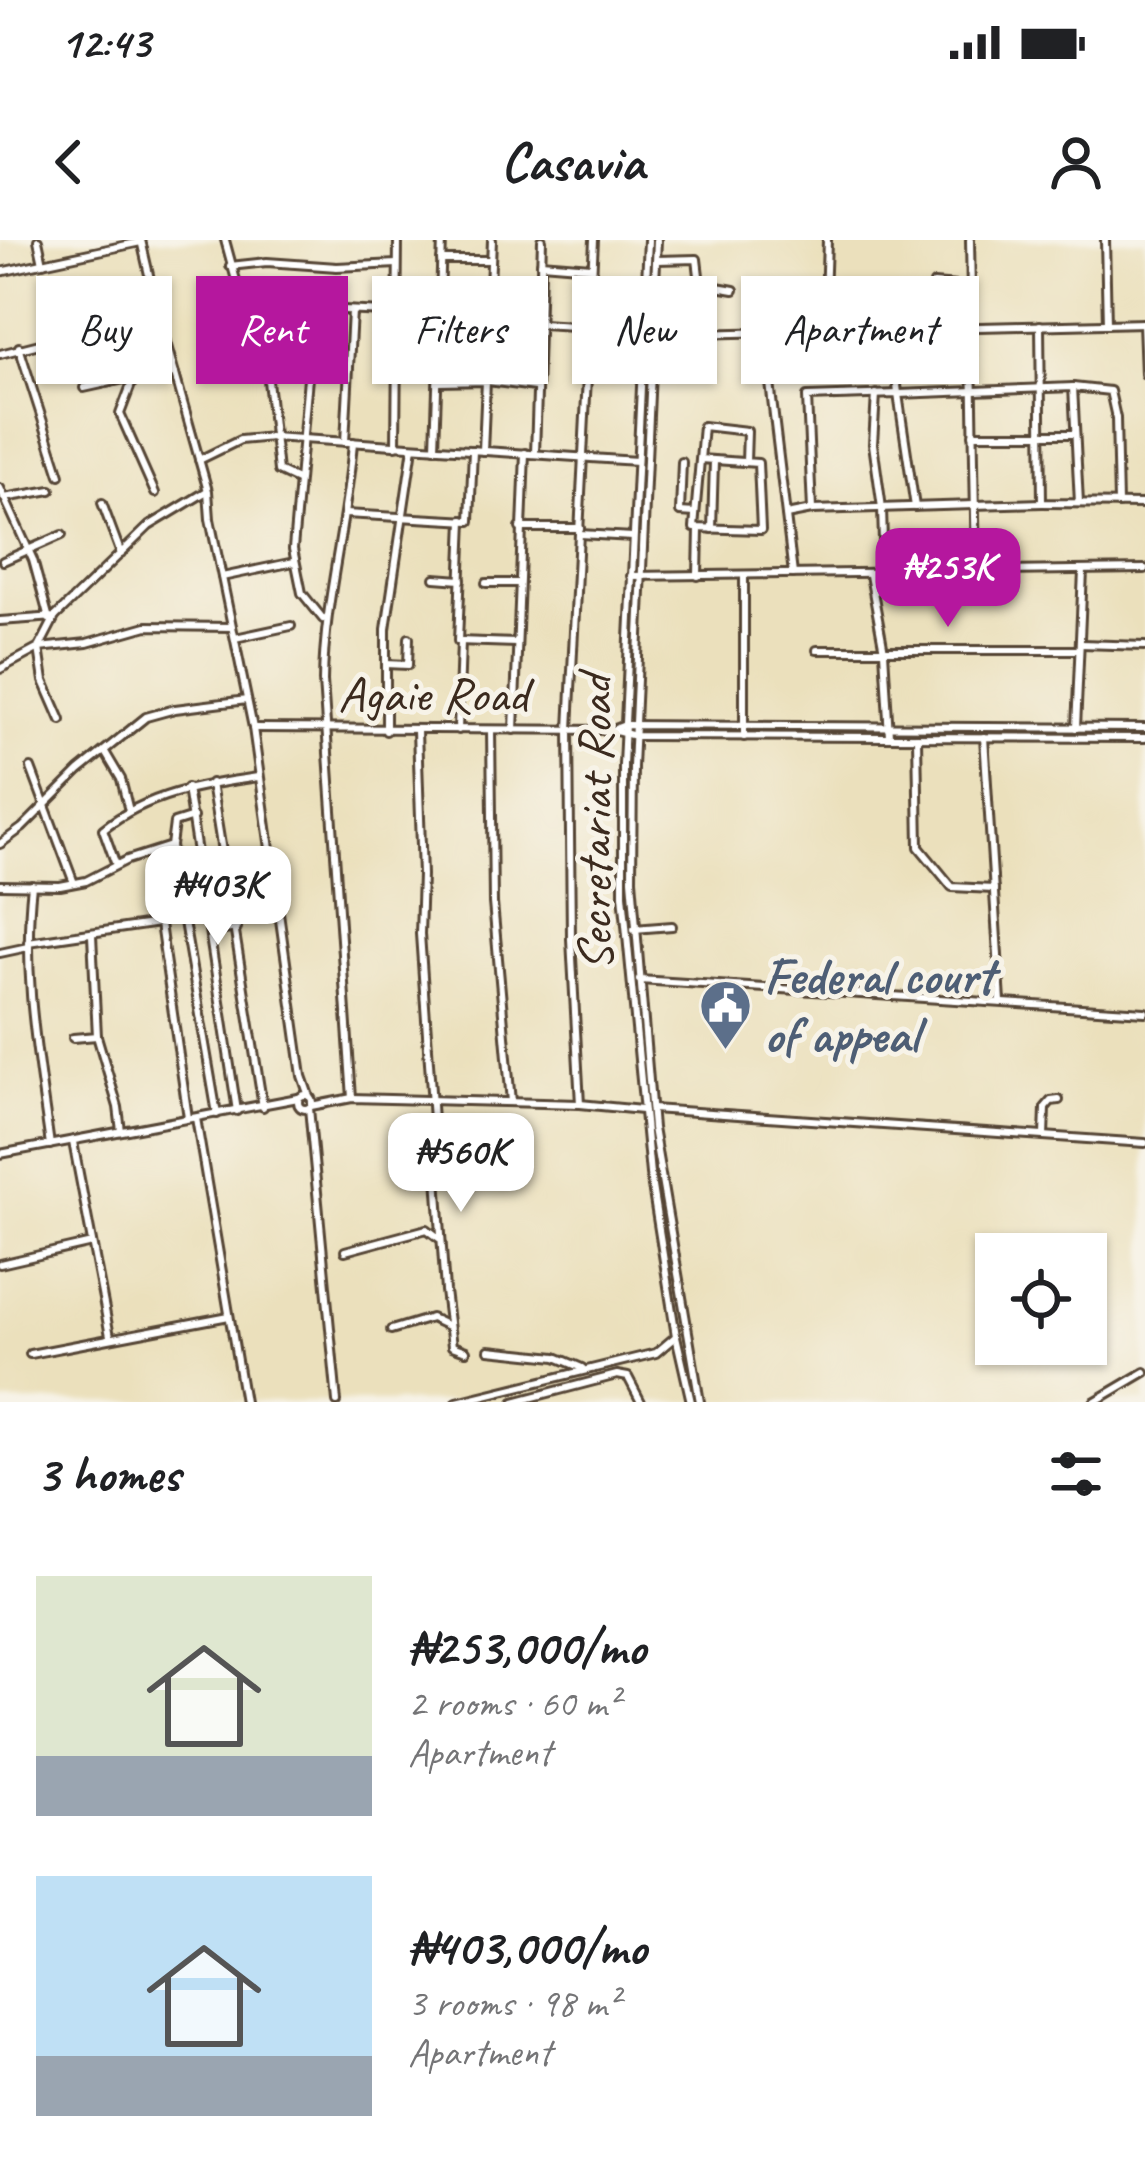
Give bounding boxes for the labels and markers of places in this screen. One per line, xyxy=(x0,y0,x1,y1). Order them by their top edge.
pin: ₦253K xyxy=(864,528,1032,630)
pin: ₦403K xyxy=(134,846,302,948)
place label: Federal court of appeal xyxy=(764,944,1001,1067)
public building icon: Federal court of appeal xyxy=(697,977,753,1051)
pin: ₦560K xyxy=(377,1113,545,1215)

